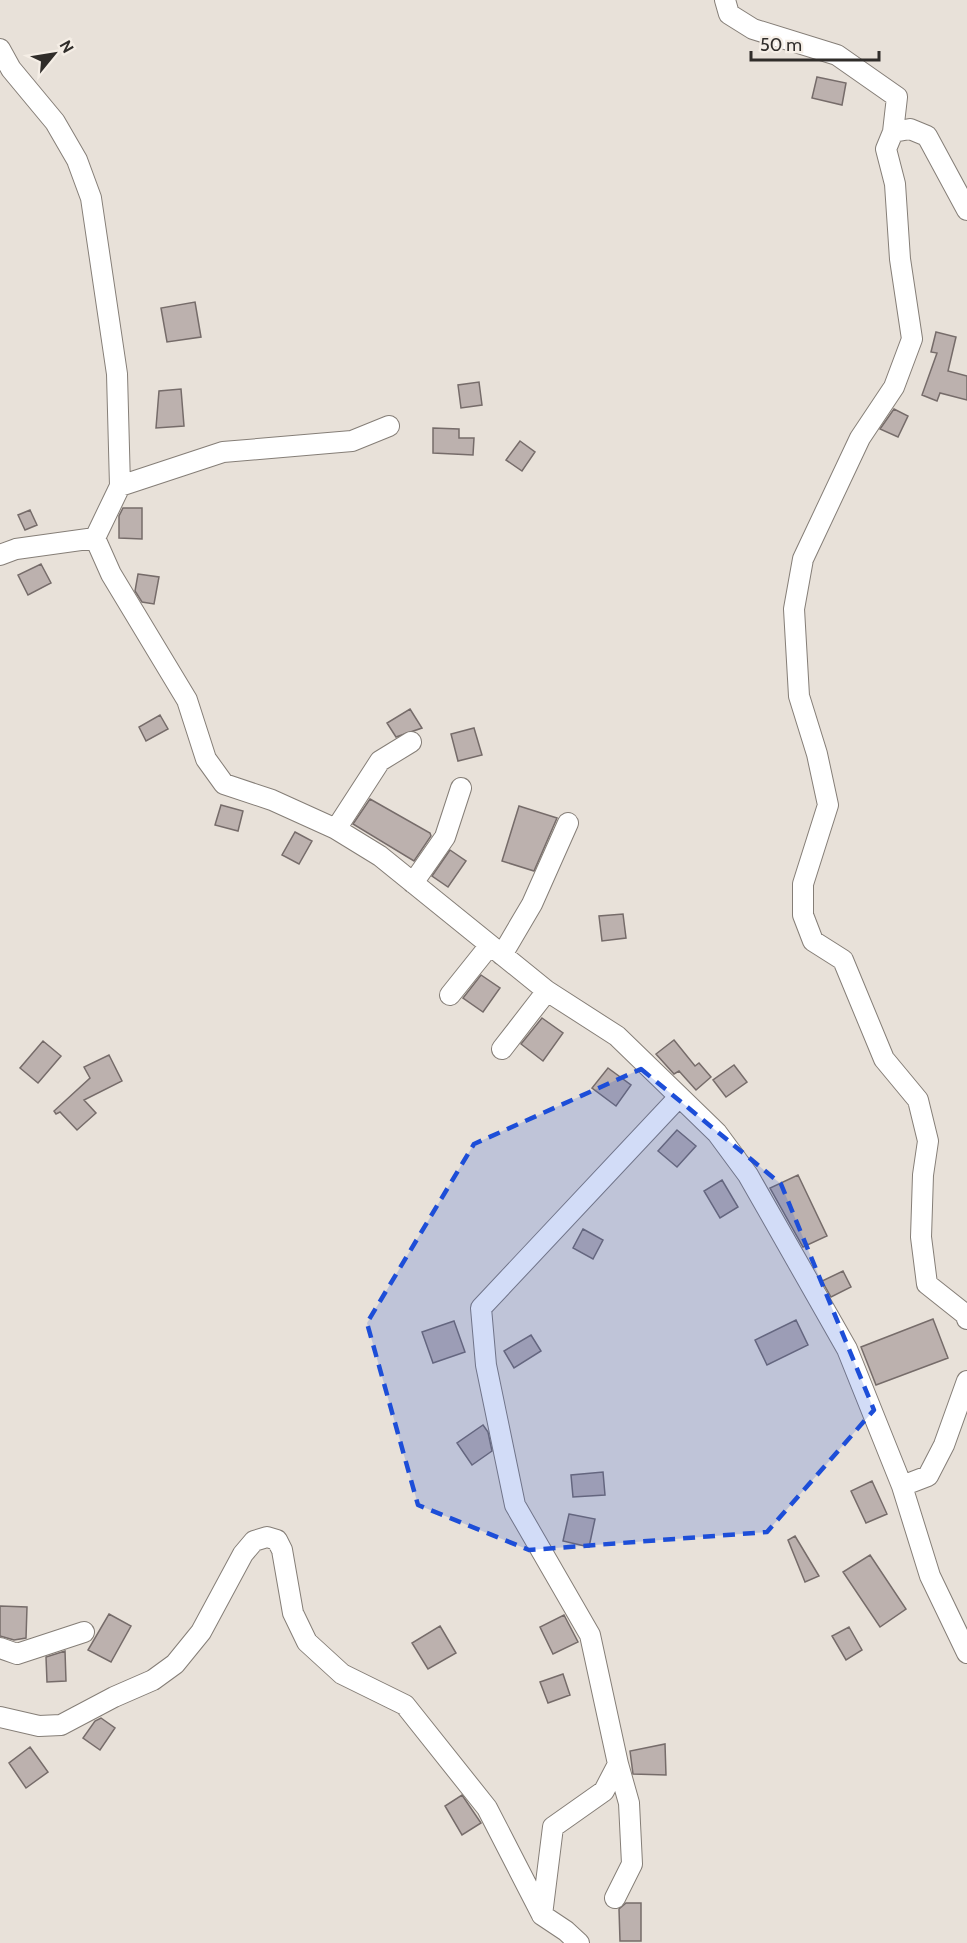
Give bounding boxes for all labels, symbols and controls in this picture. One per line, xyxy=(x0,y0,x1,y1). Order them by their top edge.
north arrow xyxy=(24,24,84,84)
scale bar xyxy=(751,24,878,62)
text: 50 m xyxy=(760,34,802,56)
text: N xyxy=(56,37,78,56)

